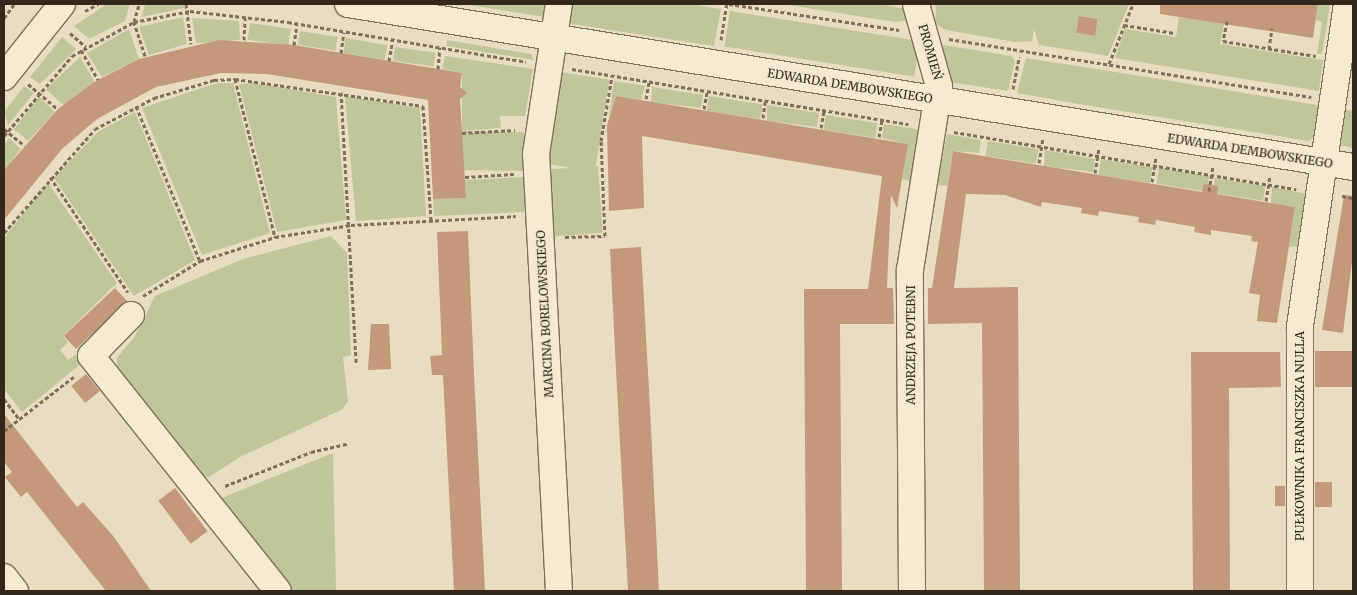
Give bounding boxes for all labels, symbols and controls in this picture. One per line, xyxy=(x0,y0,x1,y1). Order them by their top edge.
street label: PROMIEŃ xyxy=(915,22,945,82)
street label: EDWARDA DEMBOWSKIEGO xyxy=(766,66,934,106)
street label: EDWARDA DEMBOWSKIEGO xyxy=(1166,131,1334,171)
street label: MARCINA BORELOWSKIEGO xyxy=(533,230,557,398)
street label: ANDRZEJA POTEBNI xyxy=(904,285,918,405)
street label: PUŁKOWNIKA FRANCISZKA NULLA xyxy=(1293,331,1307,541)

